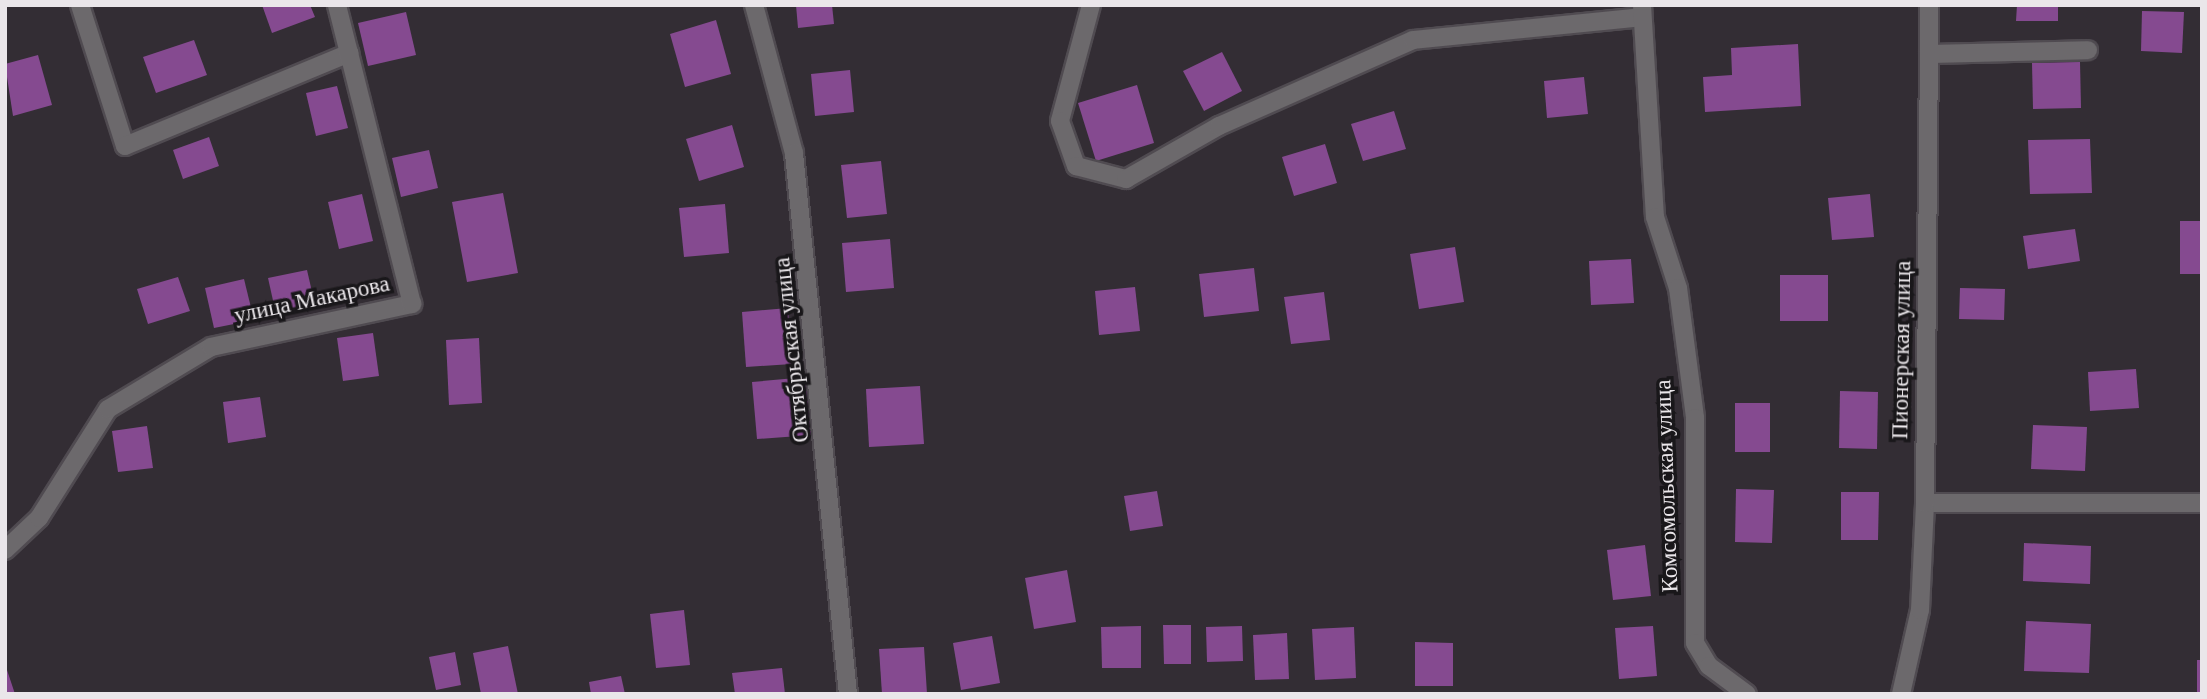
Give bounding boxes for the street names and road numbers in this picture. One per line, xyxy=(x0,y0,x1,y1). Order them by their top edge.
street label: Октябрьская улица xyxy=(769,256,815,444)
street label: Пионерская улица xyxy=(1887,260,1917,440)
street label: улица Макарова xyxy=(232,270,392,330)
street label: Комсомольская улица xyxy=(1649,379,1685,593)

